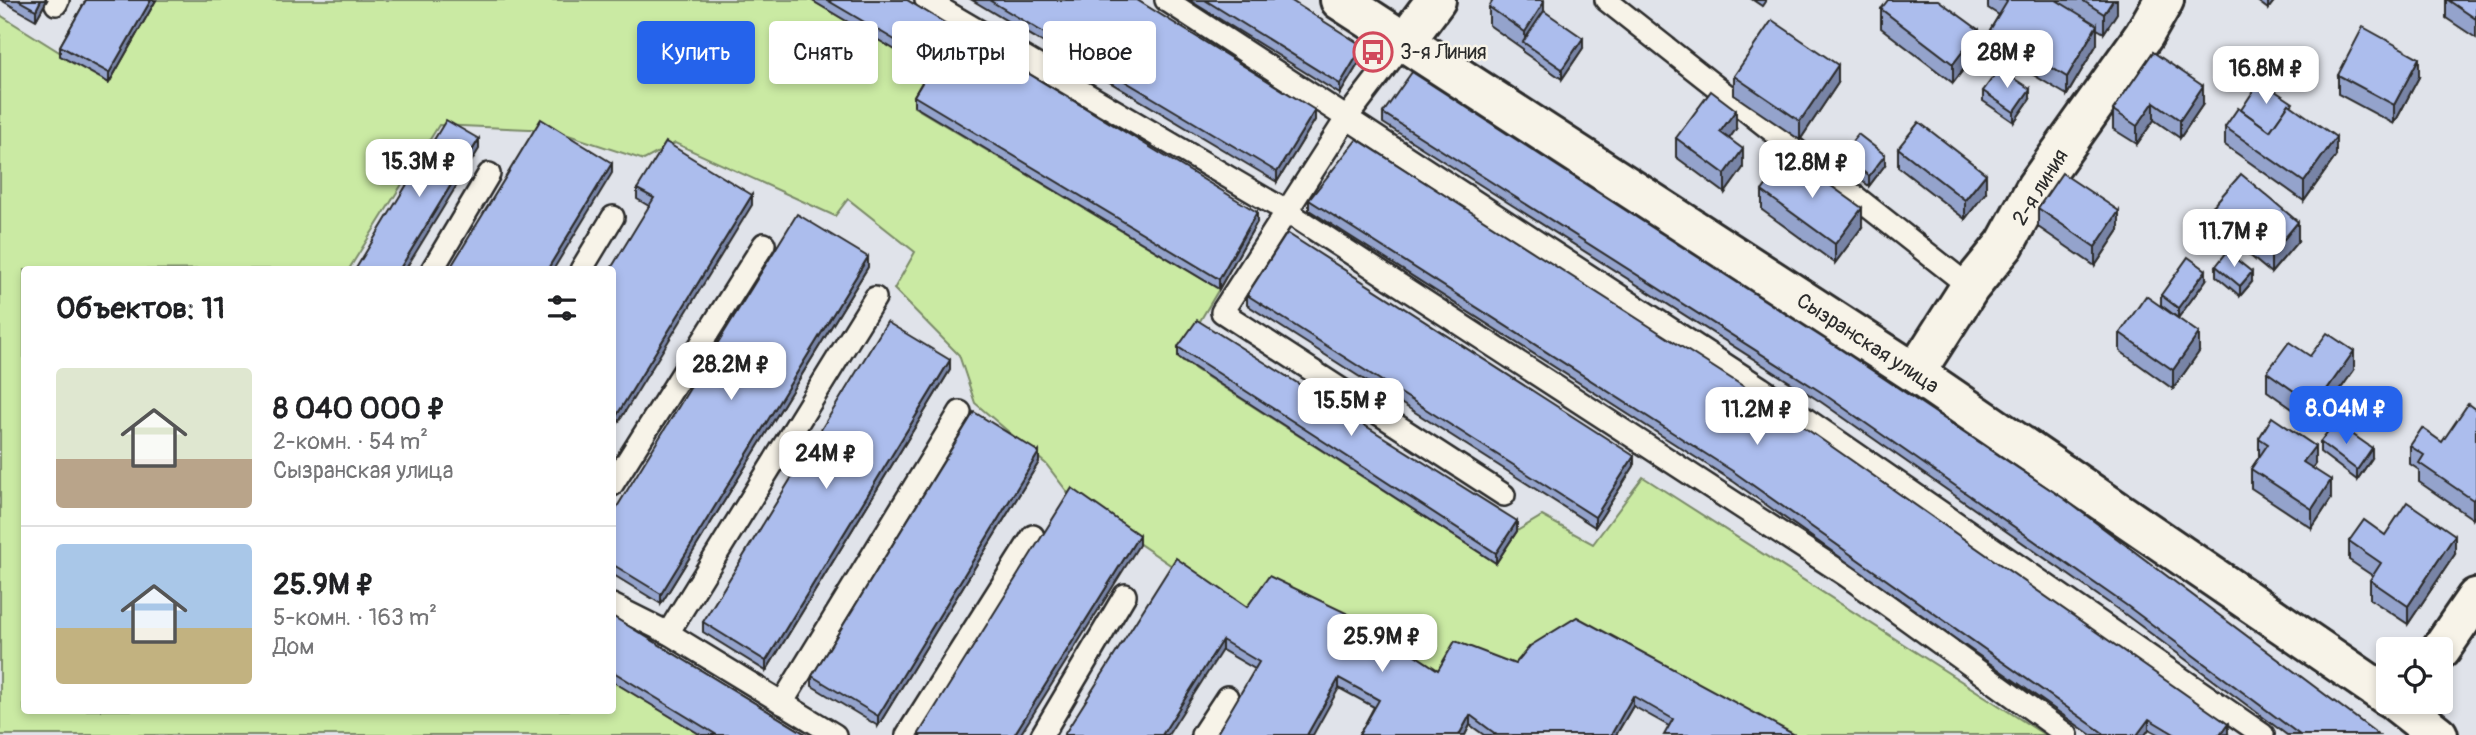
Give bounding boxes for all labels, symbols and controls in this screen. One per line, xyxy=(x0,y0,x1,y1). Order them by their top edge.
chip: Купить xyxy=(637,21,755,84)
chip: Снять xyxy=(769,21,878,84)
chip: Фильтры xyxy=(892,21,1029,84)
chip: Новое xyxy=(1043,21,1156,84)
bus stop icon: 3-я Линия xyxy=(1352,31,1394,73)
pin: 28M ₽ xyxy=(1958,31,2056,90)
text: 28M ₽ xyxy=(1977,38,2037,67)
place label: 3-я Линия xyxy=(1400,39,1487,66)
pin: 16.8M ₽ xyxy=(2201,46,2331,106)
text: 16.8M ₽ xyxy=(2229,54,2303,83)
pin: 15.3M ₽ xyxy=(354,140,484,199)
pin: 12.8M ₽ xyxy=(1747,140,1877,200)
street label: 2-я линия xyxy=(2006,144,2074,231)
text: 15.3M ₽ xyxy=(382,147,456,176)
text: 12.8M ₽ xyxy=(1775,148,1849,177)
pin: 11.7M ₽ xyxy=(2169,210,2299,269)
text: 11.7M ₽ xyxy=(2199,217,2269,246)
street label: Сызранская улица xyxy=(1791,287,1944,400)
icon: filters xyxy=(543,289,581,327)
text: Объектов: 11 xyxy=(56,290,225,327)
pin: 28.2M ₽ xyxy=(666,342,796,402)
text: 28.2M ₽ xyxy=(692,350,770,379)
pin: 15.5M ₽ xyxy=(1286,378,1416,438)
text: 15.5M ₽ xyxy=(1314,386,1388,415)
pin: 8.04M ₽ xyxy=(2281,386,2411,446)
pin: 11.2M ₽ xyxy=(1692,388,1822,447)
text: 8 040 000 ₽ xyxy=(273,390,446,427)
text: 8.04M ₽ xyxy=(2305,394,2387,423)
text: 11.2M ₽ xyxy=(1721,395,1793,424)
icon: home xyxy=(112,396,196,480)
text: 2-комн. · 54 m² xyxy=(273,427,428,456)
pin: 24M ₽ xyxy=(777,432,875,491)
text: 24M ₽ xyxy=(795,439,857,468)
text: Сызранская улица xyxy=(273,456,453,485)
text: 25.9M ₽ xyxy=(273,566,374,603)
icon: home xyxy=(112,572,196,656)
text: 5-комн. · 163 m² xyxy=(273,603,437,632)
pin: 25.9M ₽ xyxy=(1317,614,1447,674)
text: 25.9M ₽ xyxy=(1343,622,1421,651)
text: Дом xyxy=(273,632,314,661)
map controls xyxy=(2376,637,2453,714)
button: locate xyxy=(2376,637,2453,714)

